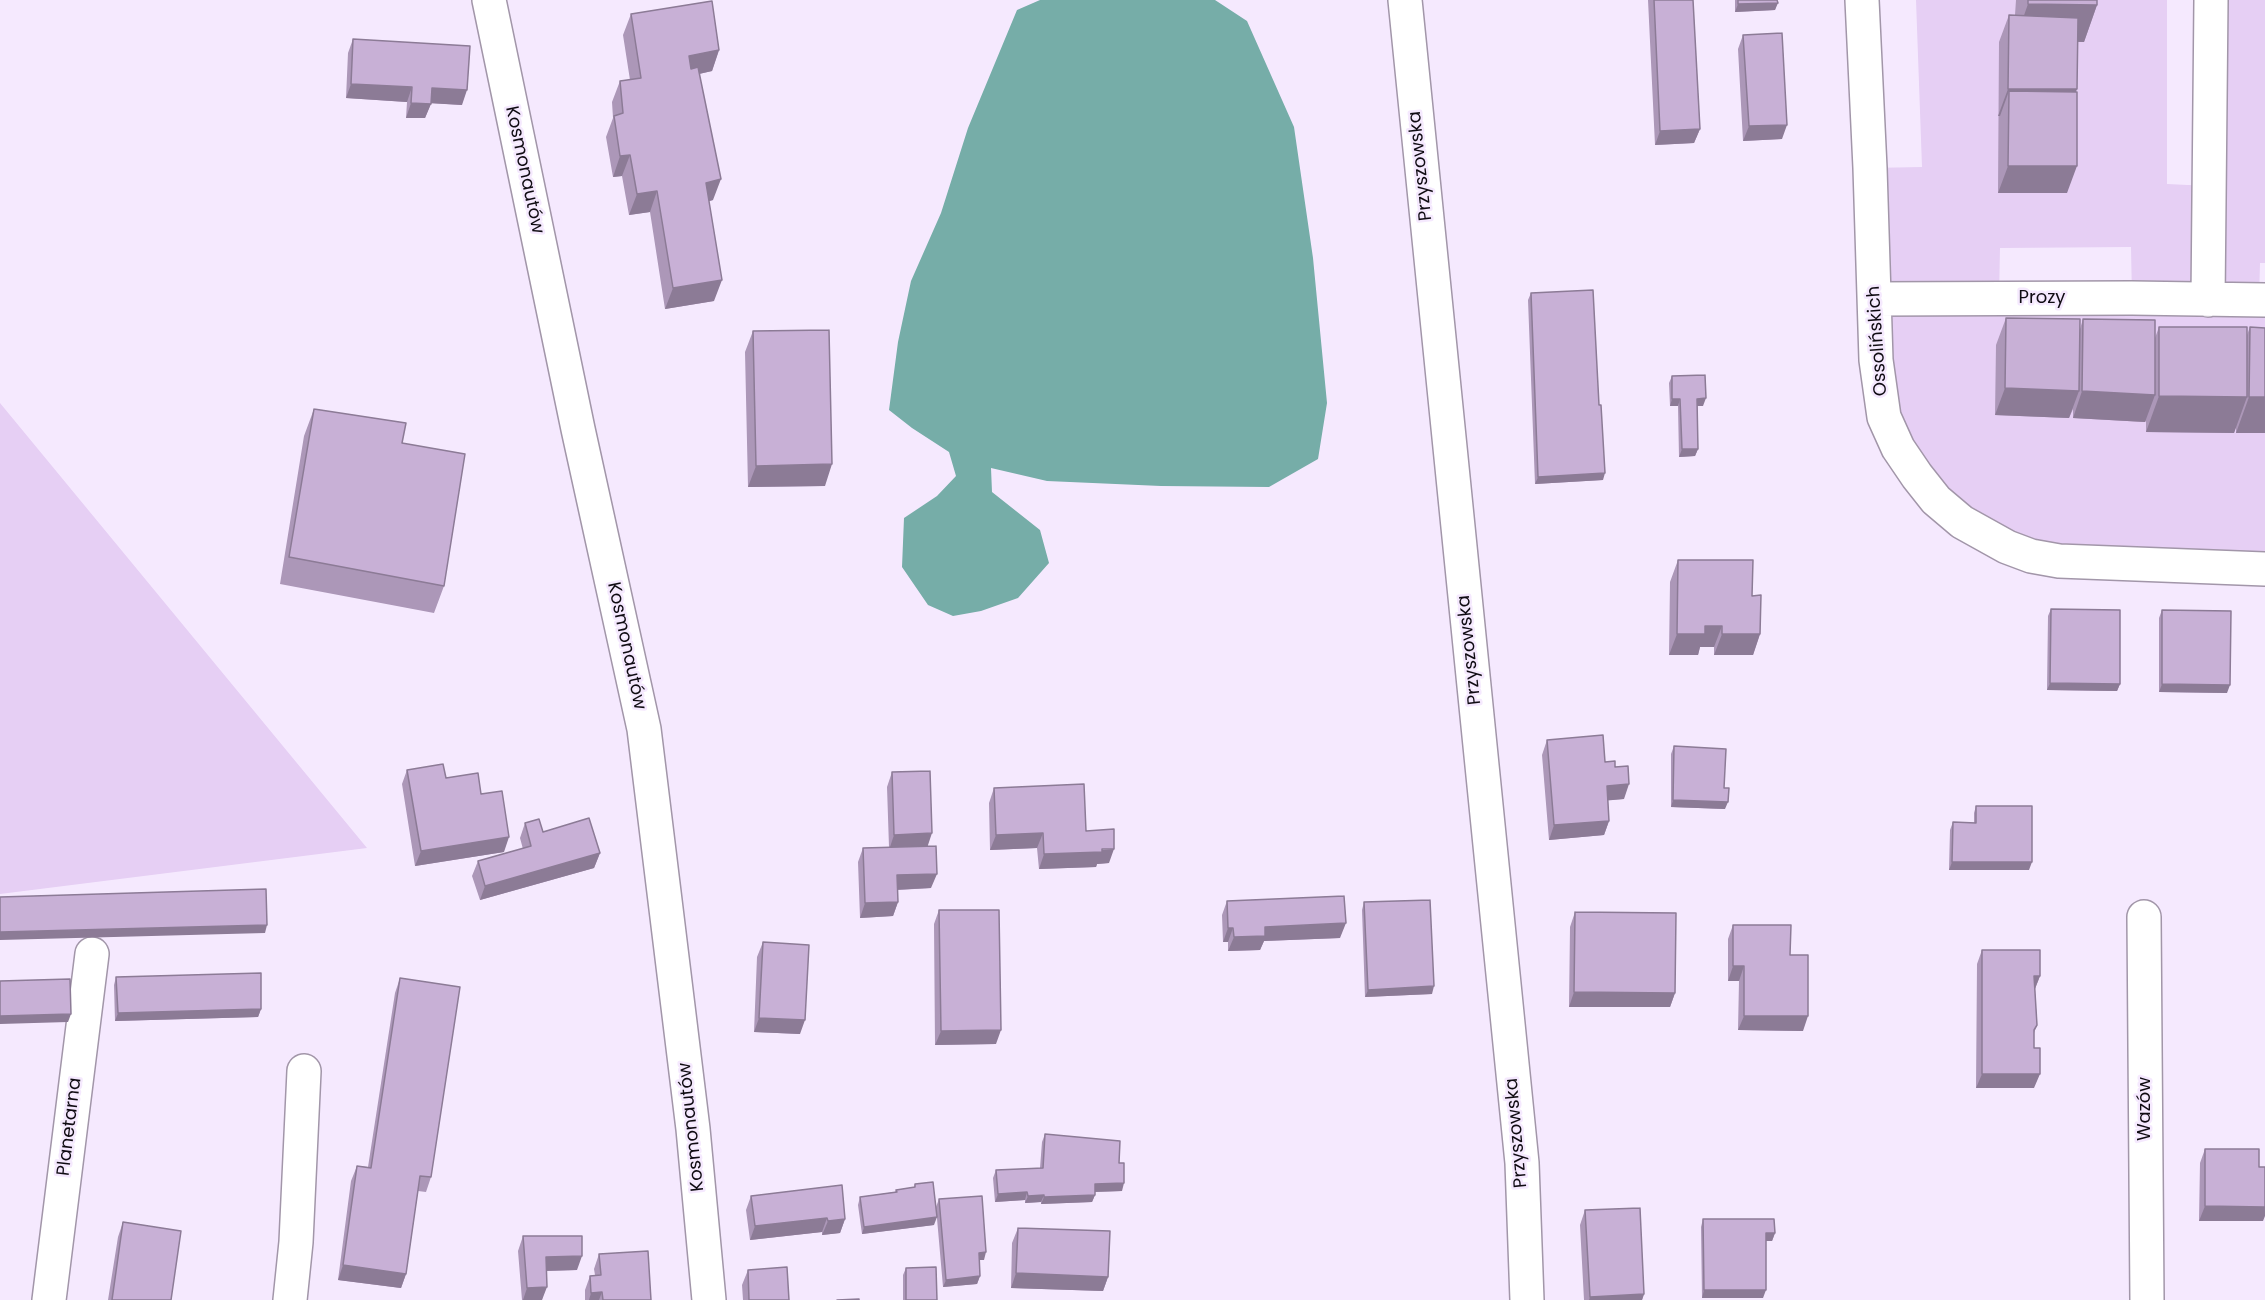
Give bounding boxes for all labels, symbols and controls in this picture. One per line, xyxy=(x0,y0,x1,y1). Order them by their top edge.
street label: Kosmonautów xyxy=(500,104,548,236)
street label: Przyszowska xyxy=(1405,110,1437,222)
street label: Ossolińskich xyxy=(1863,285,1893,397)
street label: Prozy xyxy=(2019,287,2065,309)
street label: Kosmonautów xyxy=(602,580,650,712)
street label: Przyszowska xyxy=(1454,594,1486,706)
street label: Kosmonautów xyxy=(674,1061,710,1193)
street label: Planetarna xyxy=(53,1077,87,1177)
street label: Przyszowska xyxy=(1501,1077,1533,1189)
street label: Wazów xyxy=(2134,1077,2156,1141)

